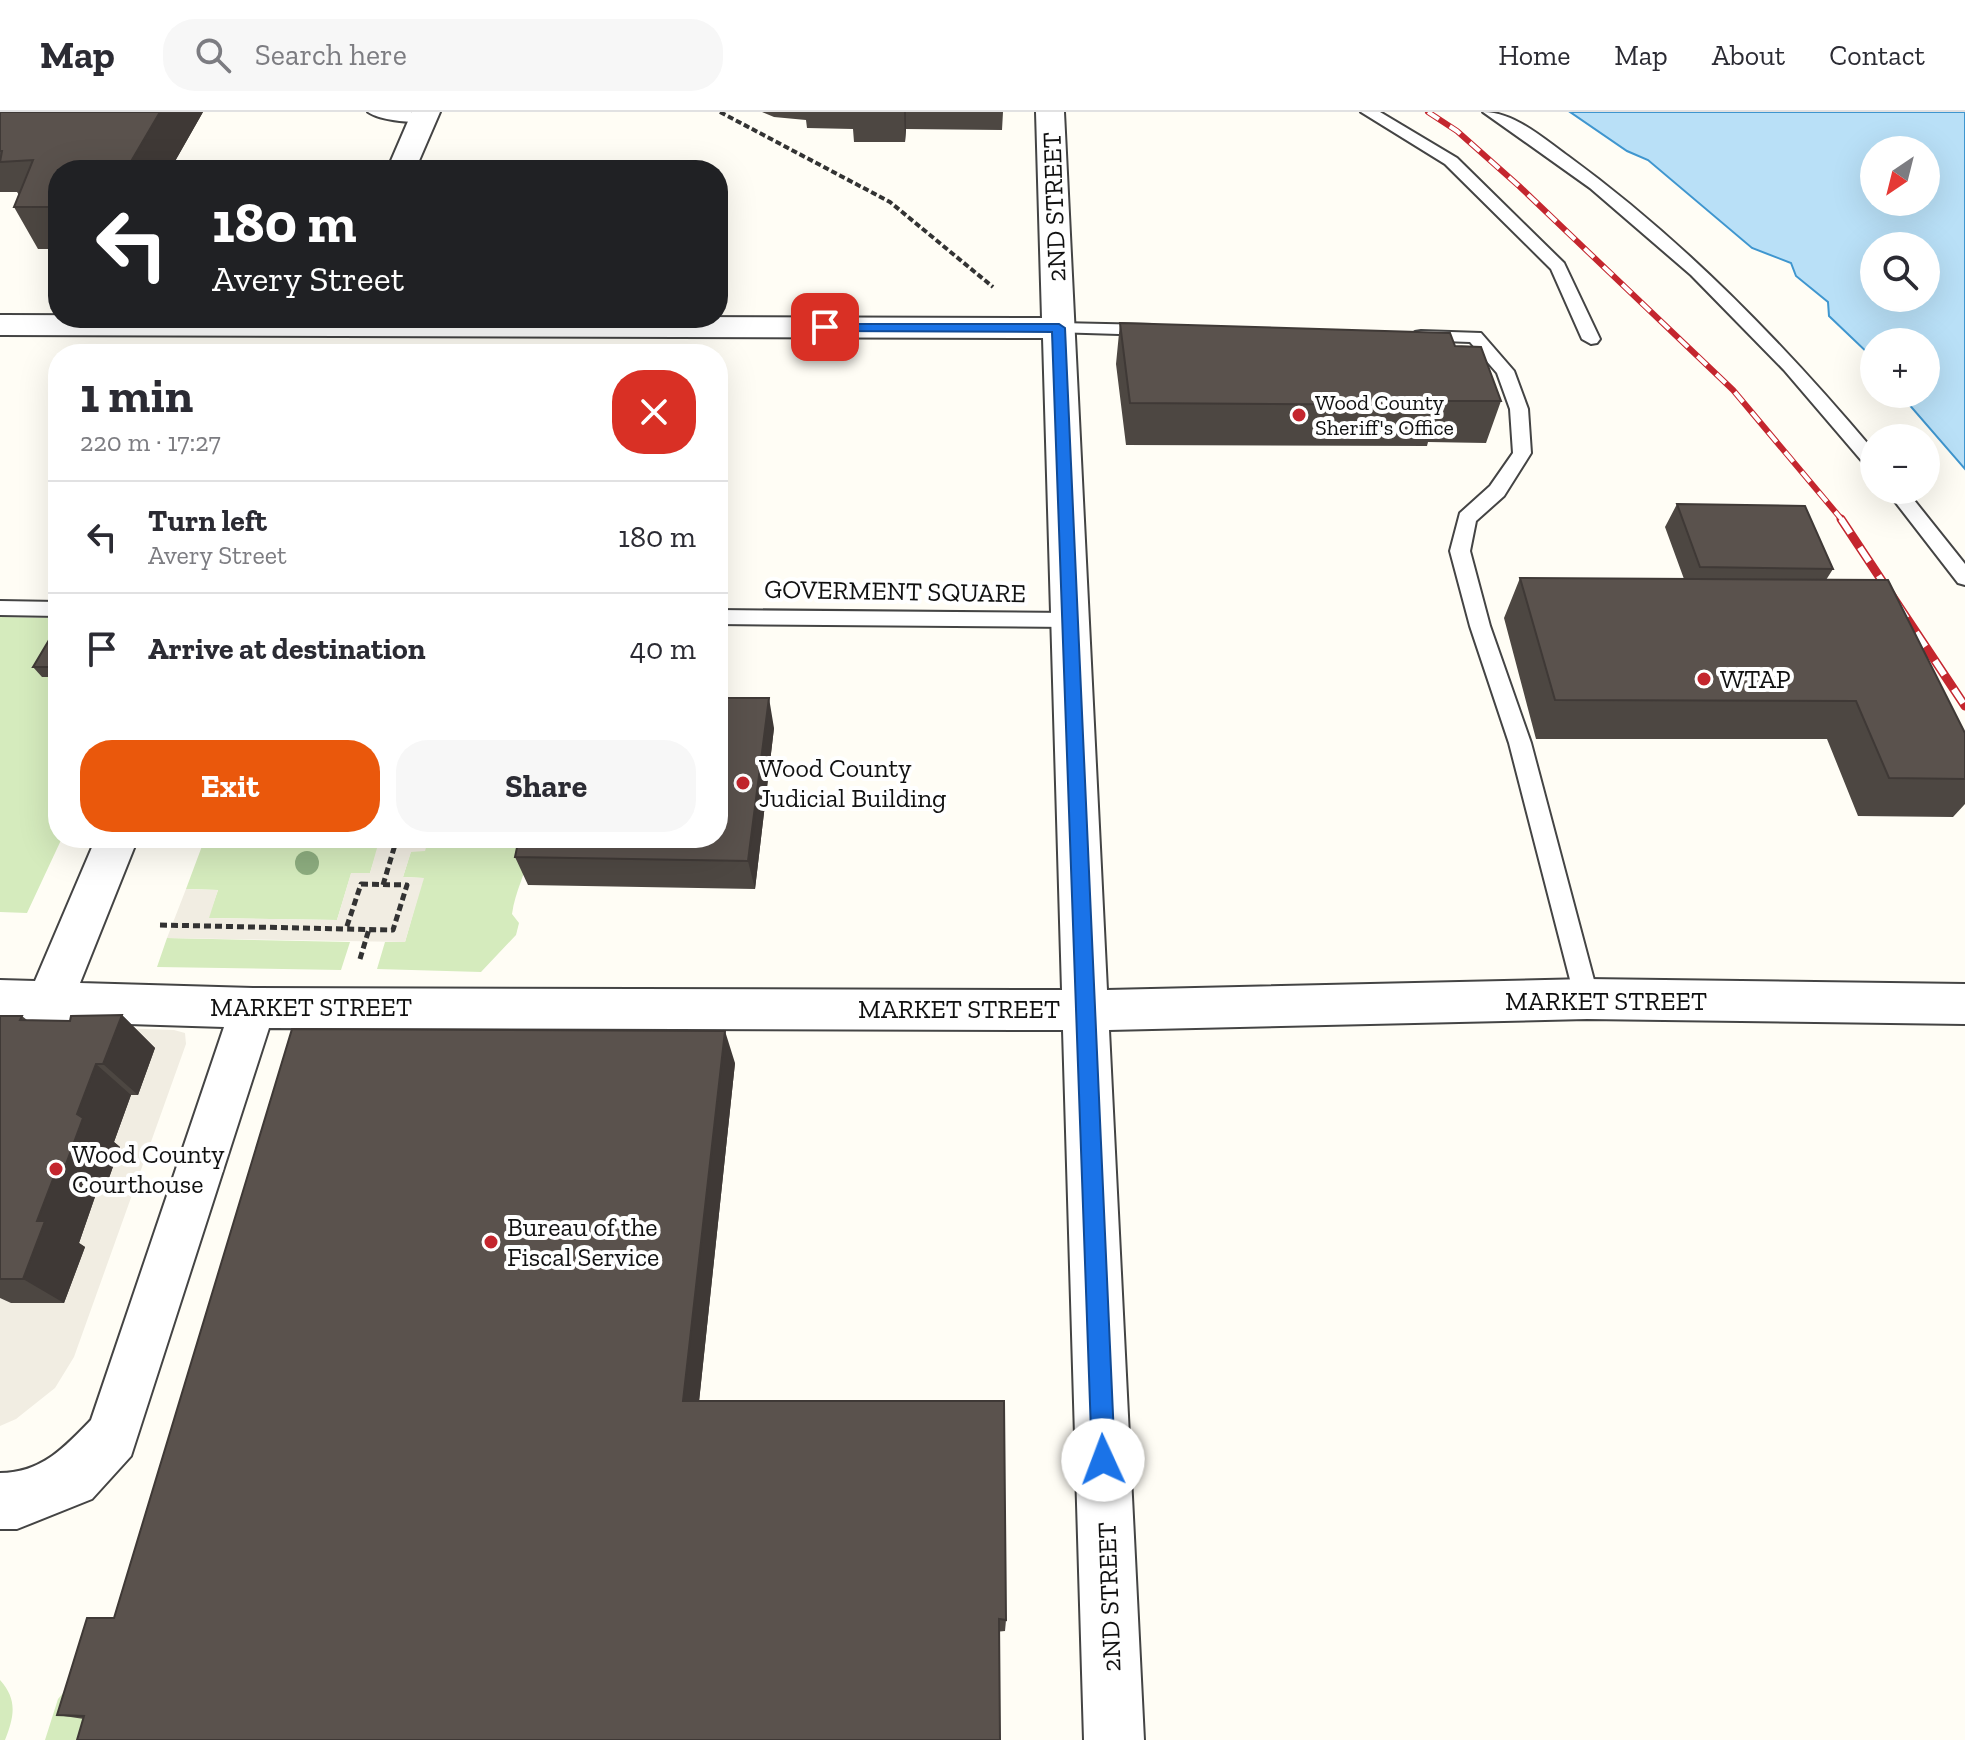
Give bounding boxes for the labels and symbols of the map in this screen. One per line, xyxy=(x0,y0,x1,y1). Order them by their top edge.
street label: 2ND STREET xyxy=(1035,132,1073,282)
north arrow xyxy=(1860,136,1940,216)
pin xyxy=(791,293,859,361)
place label: Wood County Sheriff's Office xyxy=(1315,389,1454,441)
marker: Wood County Sheriff's Office xyxy=(1290,406,1308,424)
street label: GOVERMENT SQUARE xyxy=(764,573,1026,609)
place label: WTAP xyxy=(1720,663,1791,695)
marker: WTAP xyxy=(1695,670,1713,688)
place label: Wood County Judicial Building xyxy=(759,752,946,814)
marker: Wood County Judicial Building xyxy=(734,774,752,792)
street label: MARKET STREET xyxy=(1505,985,1707,1017)
street label: MARKET STREET xyxy=(210,991,412,1023)
street label: MARKET STREET xyxy=(858,993,1060,1025)
place label: Wood County Courthouse xyxy=(72,1138,225,1200)
marker: Wood County Courthouse xyxy=(47,1160,65,1178)
place label: Bureau of the Fiscal Service xyxy=(507,1211,659,1273)
marker: Bureau of the Fiscal Service xyxy=(482,1233,500,1251)
position arrow xyxy=(1061,1418,1145,1502)
street label: 2ND STREET xyxy=(1090,1522,1128,1672)

